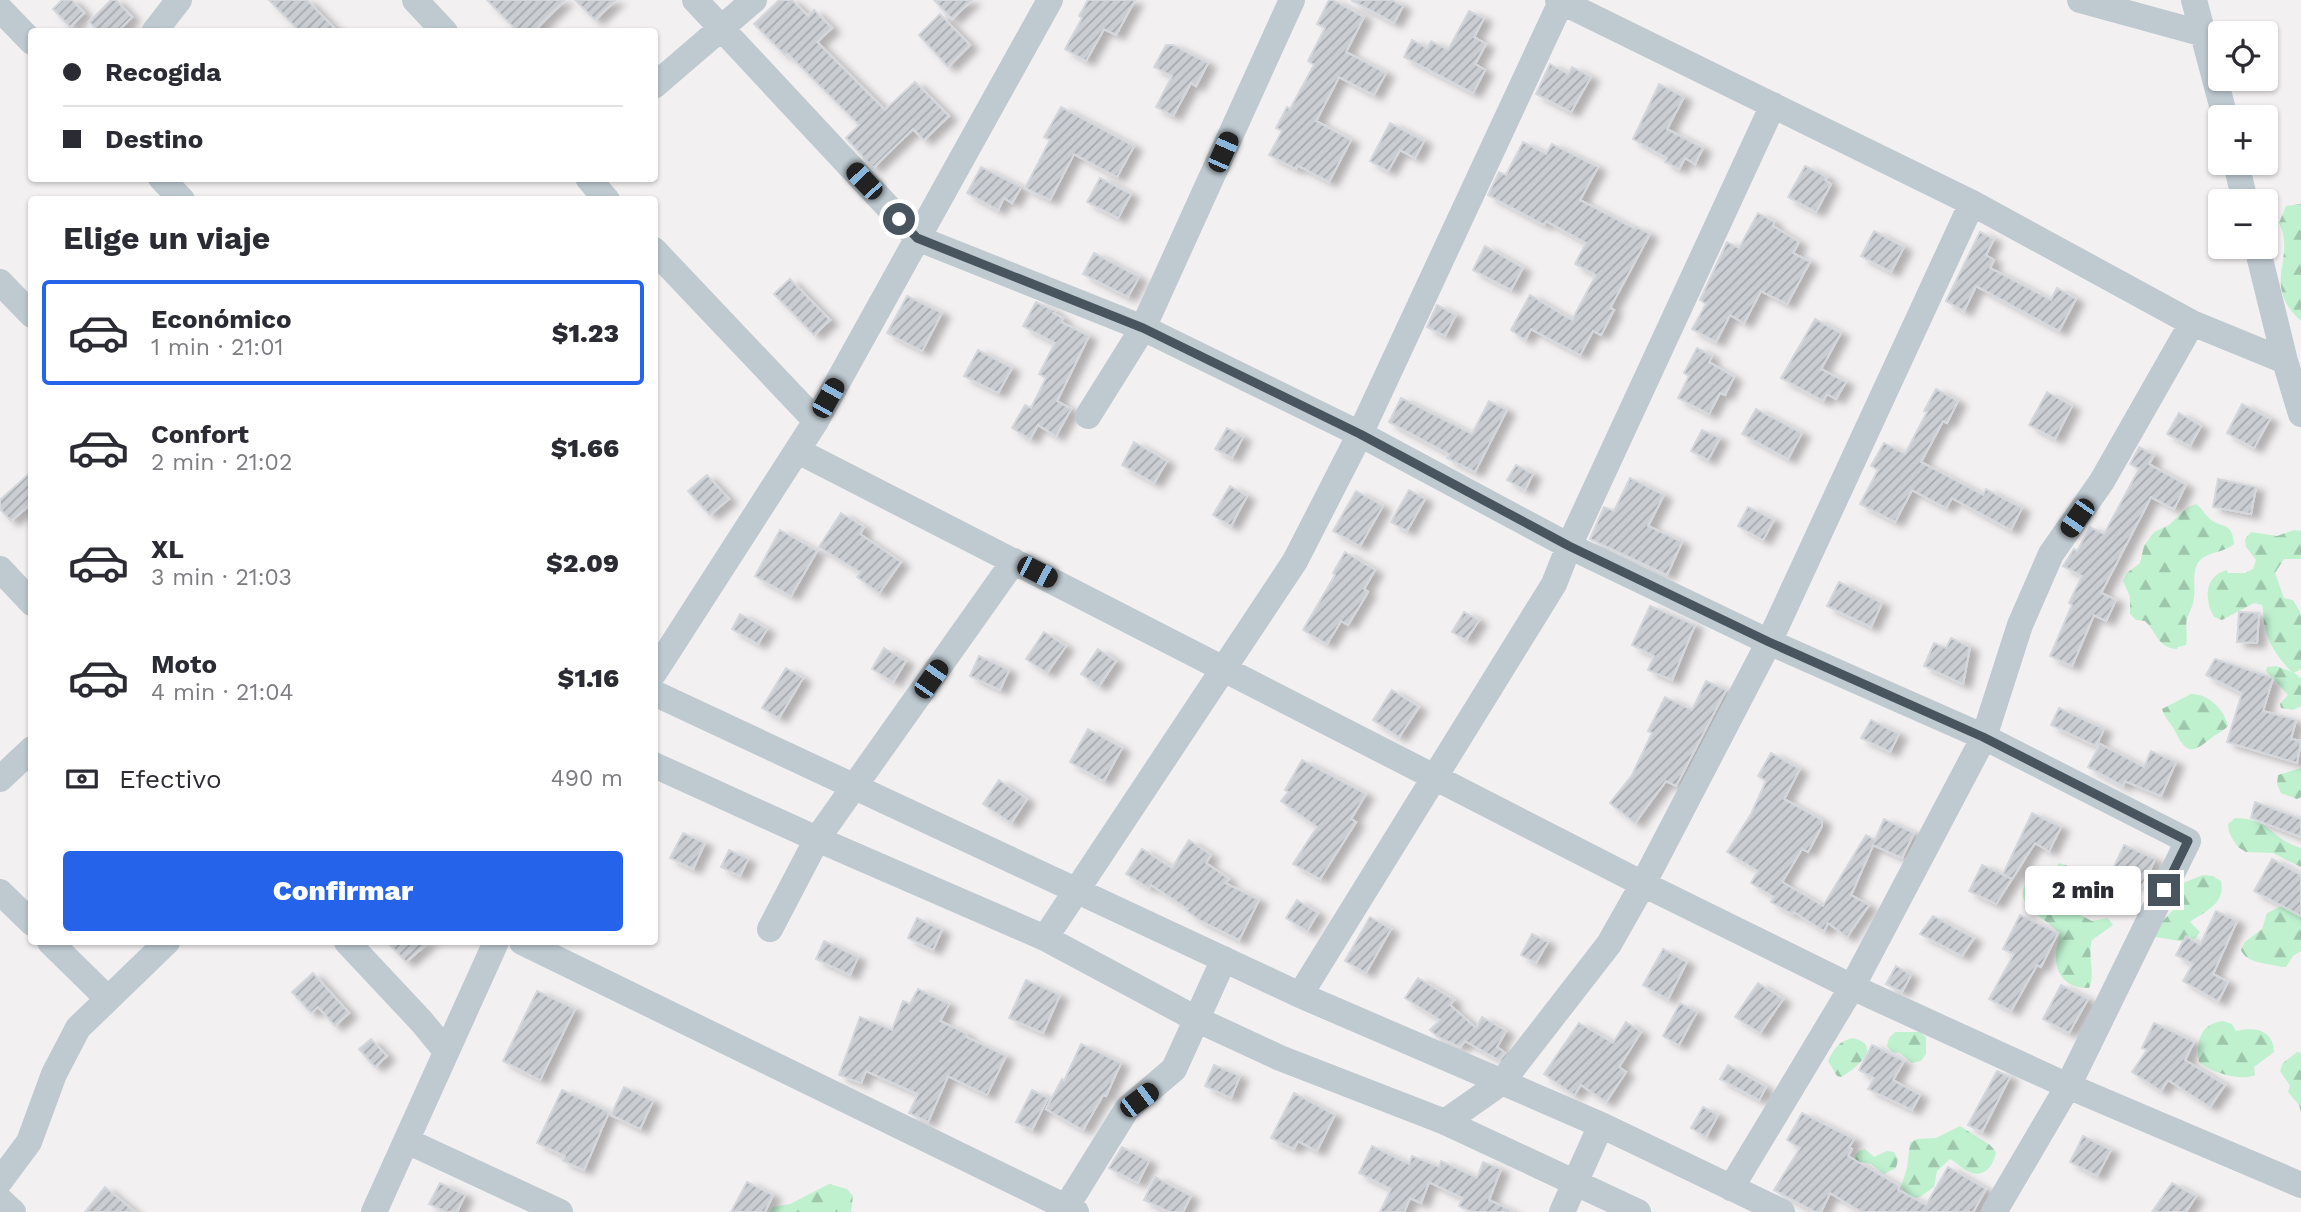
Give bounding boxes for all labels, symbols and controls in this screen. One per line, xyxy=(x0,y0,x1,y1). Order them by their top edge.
map controls xyxy=(2208,21,2278,259)
button: locate xyxy=(2208,21,2278,91)
text: Recogida xyxy=(105,57,221,87)
button: + xyxy=(2208,105,2278,175)
text: Destino xyxy=(105,124,203,154)
car xyxy=(1205,129,1242,175)
car xyxy=(842,158,887,204)
button: − xyxy=(2208,189,2278,259)
route start xyxy=(883,203,915,235)
text: Elige un viaje xyxy=(63,219,270,257)
icon: car xyxy=(67,301,130,364)
text: Económico xyxy=(151,304,292,334)
text: $1.23 xyxy=(552,318,619,348)
text: 1 min · 21:01 xyxy=(151,334,283,361)
car xyxy=(809,375,848,421)
icon: car xyxy=(67,416,130,479)
text: Confort xyxy=(151,419,249,449)
text: $1.66 xyxy=(551,433,619,463)
text: 2 min · 21:02 xyxy=(151,449,292,476)
car xyxy=(2057,495,2098,541)
icon: car xyxy=(67,531,130,594)
text: XL xyxy=(151,534,184,564)
text: $2.09 xyxy=(546,548,619,578)
car xyxy=(1014,553,1061,591)
text: 3 min · 21:03 xyxy=(151,564,292,591)
icon: car xyxy=(67,646,130,709)
text: Moto xyxy=(151,649,217,679)
car xyxy=(911,656,952,702)
text: $1.16 xyxy=(558,663,619,693)
text: 4 min · 21:04 xyxy=(151,679,294,706)
icon: cash xyxy=(63,760,101,798)
text: Efectivo xyxy=(119,764,222,794)
text: 490 m xyxy=(551,765,623,792)
button: Confirmar xyxy=(63,851,623,931)
callout: 2 min xyxy=(2024,866,2140,914)
route end xyxy=(2148,874,2180,906)
text: 2 min xyxy=(2052,877,2114,904)
car xyxy=(1116,1079,1163,1121)

